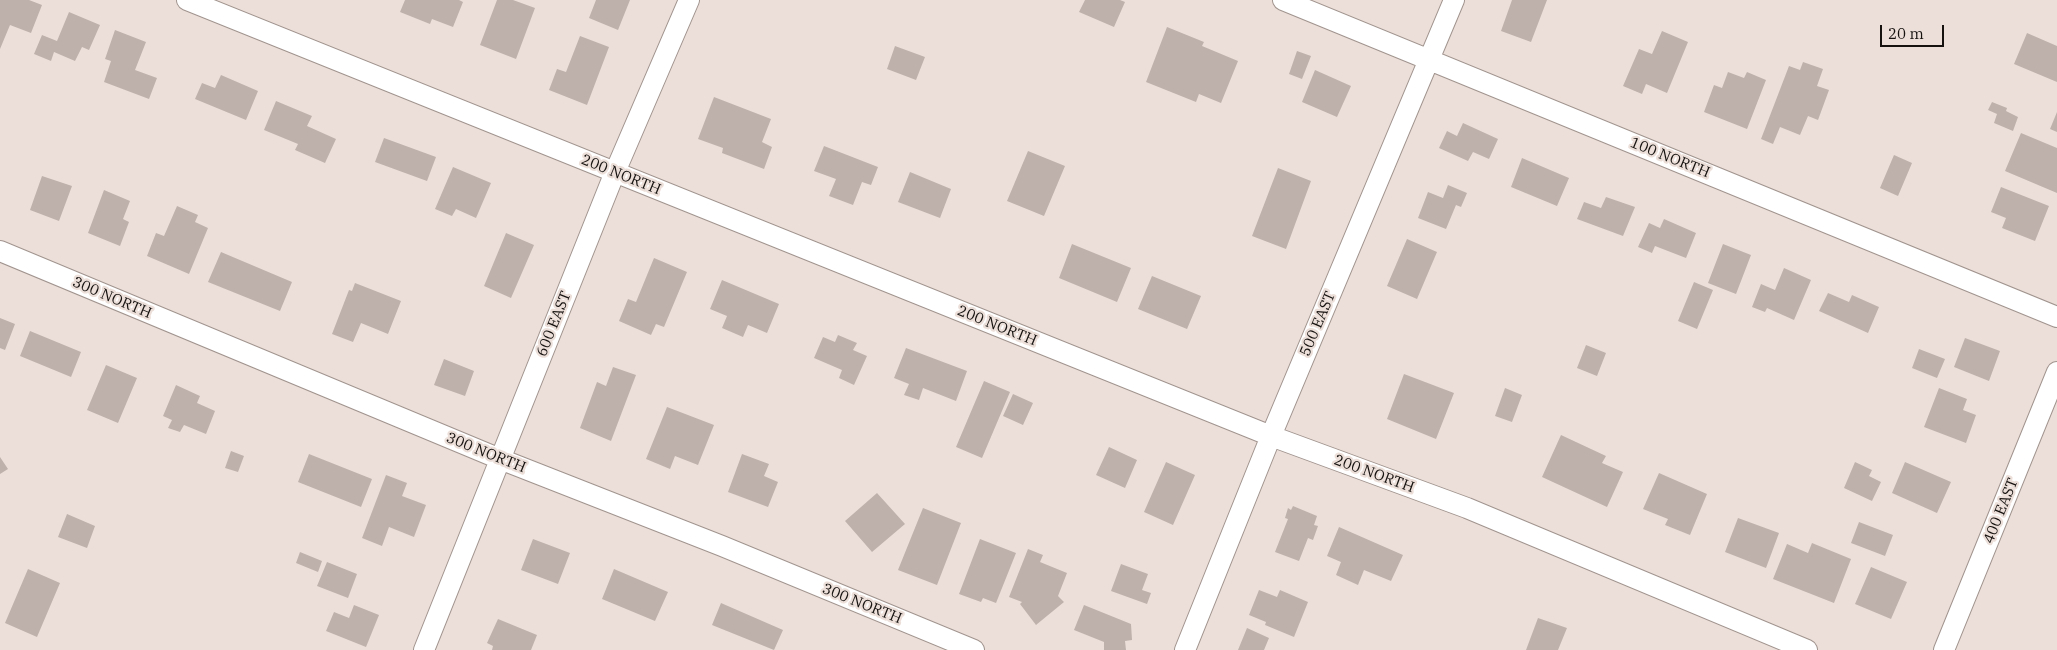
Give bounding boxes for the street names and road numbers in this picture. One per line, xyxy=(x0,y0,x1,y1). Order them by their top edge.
street label: 100 NORTH xyxy=(1628,134,1712,182)
street label: 200 NORTH xyxy=(579,151,663,199)
street label: 300 NORTH xyxy=(70,273,154,323)
street label: 600 EAST xyxy=(533,289,575,359)
street label: 500 EAST xyxy=(1296,289,1340,359)
street label: 200 NORTH xyxy=(955,302,1039,350)
street label: 300 NORTH xyxy=(444,429,528,477)
street label: 200 NORTH xyxy=(1331,451,1417,497)
street label: 400 EAST xyxy=(1980,476,2022,546)
street label: 300 NORTH xyxy=(820,580,904,628)

